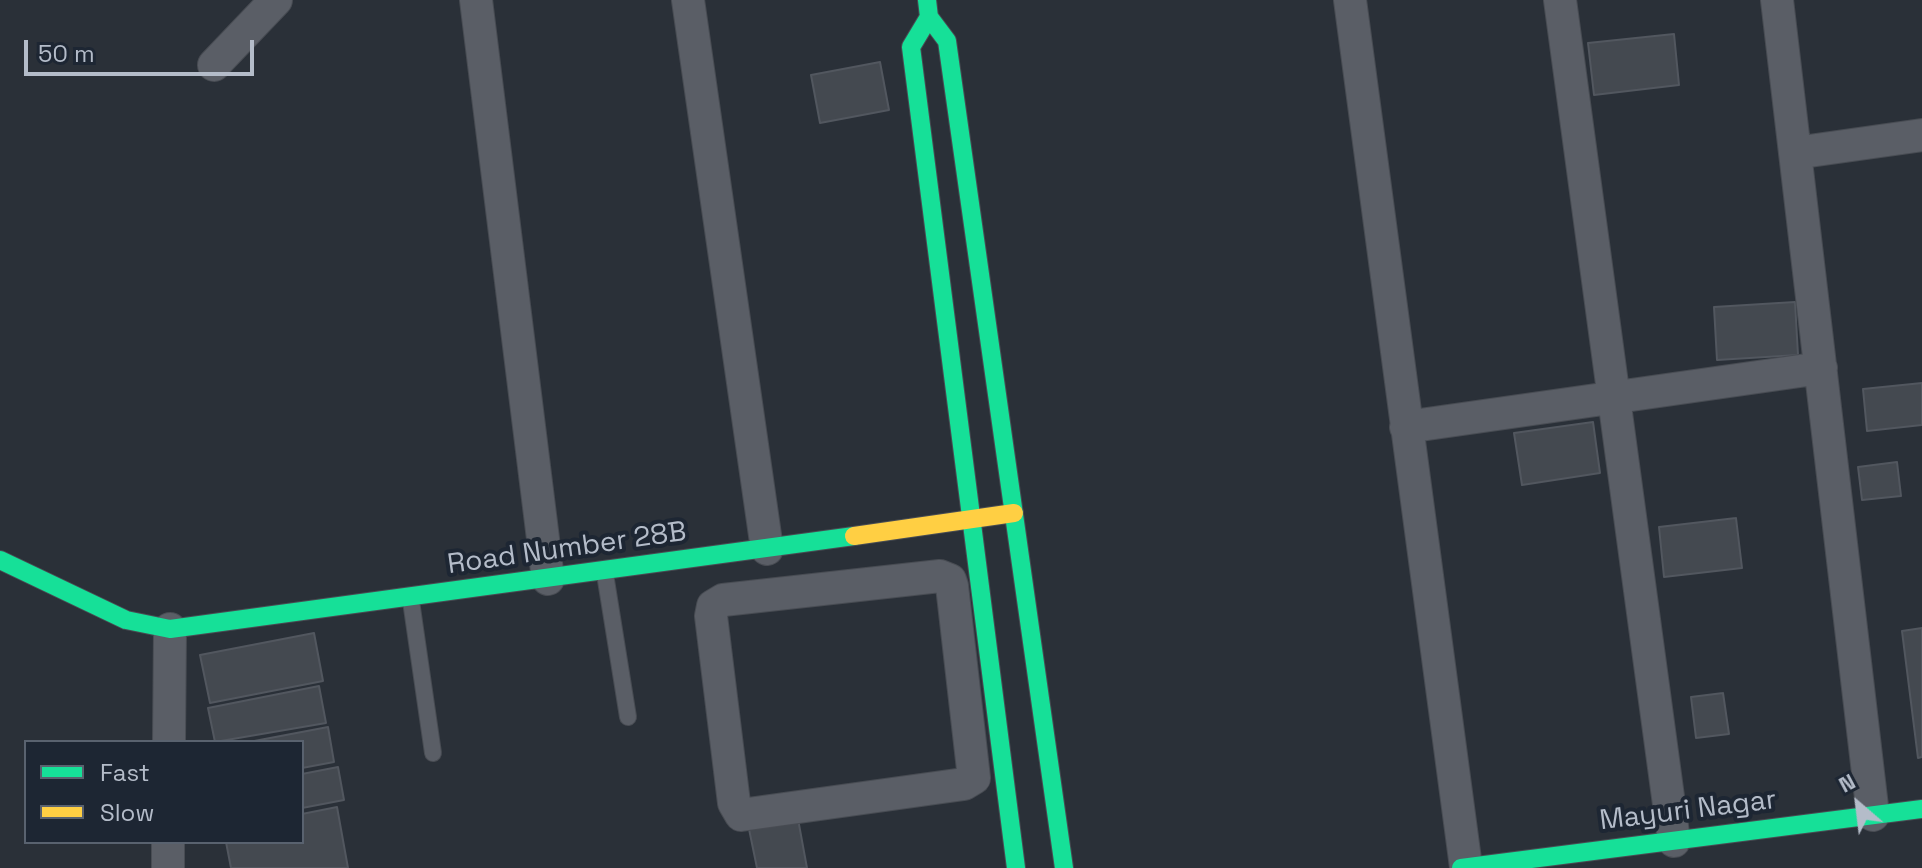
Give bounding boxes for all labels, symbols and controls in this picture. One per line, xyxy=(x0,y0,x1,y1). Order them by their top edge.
scale bar xyxy=(28,24,258,74)
text: 50 m xyxy=(38,38,95,69)
street label: Road Number 28B xyxy=(445,516,689,582)
legend xyxy=(24,740,304,844)
text: Fast xyxy=(100,757,150,788)
north arrow xyxy=(1818,764,1898,844)
text: N xyxy=(1834,767,1860,799)
street label: Mayuri Nagar xyxy=(1598,783,1778,839)
text: Slow xyxy=(100,797,154,828)

